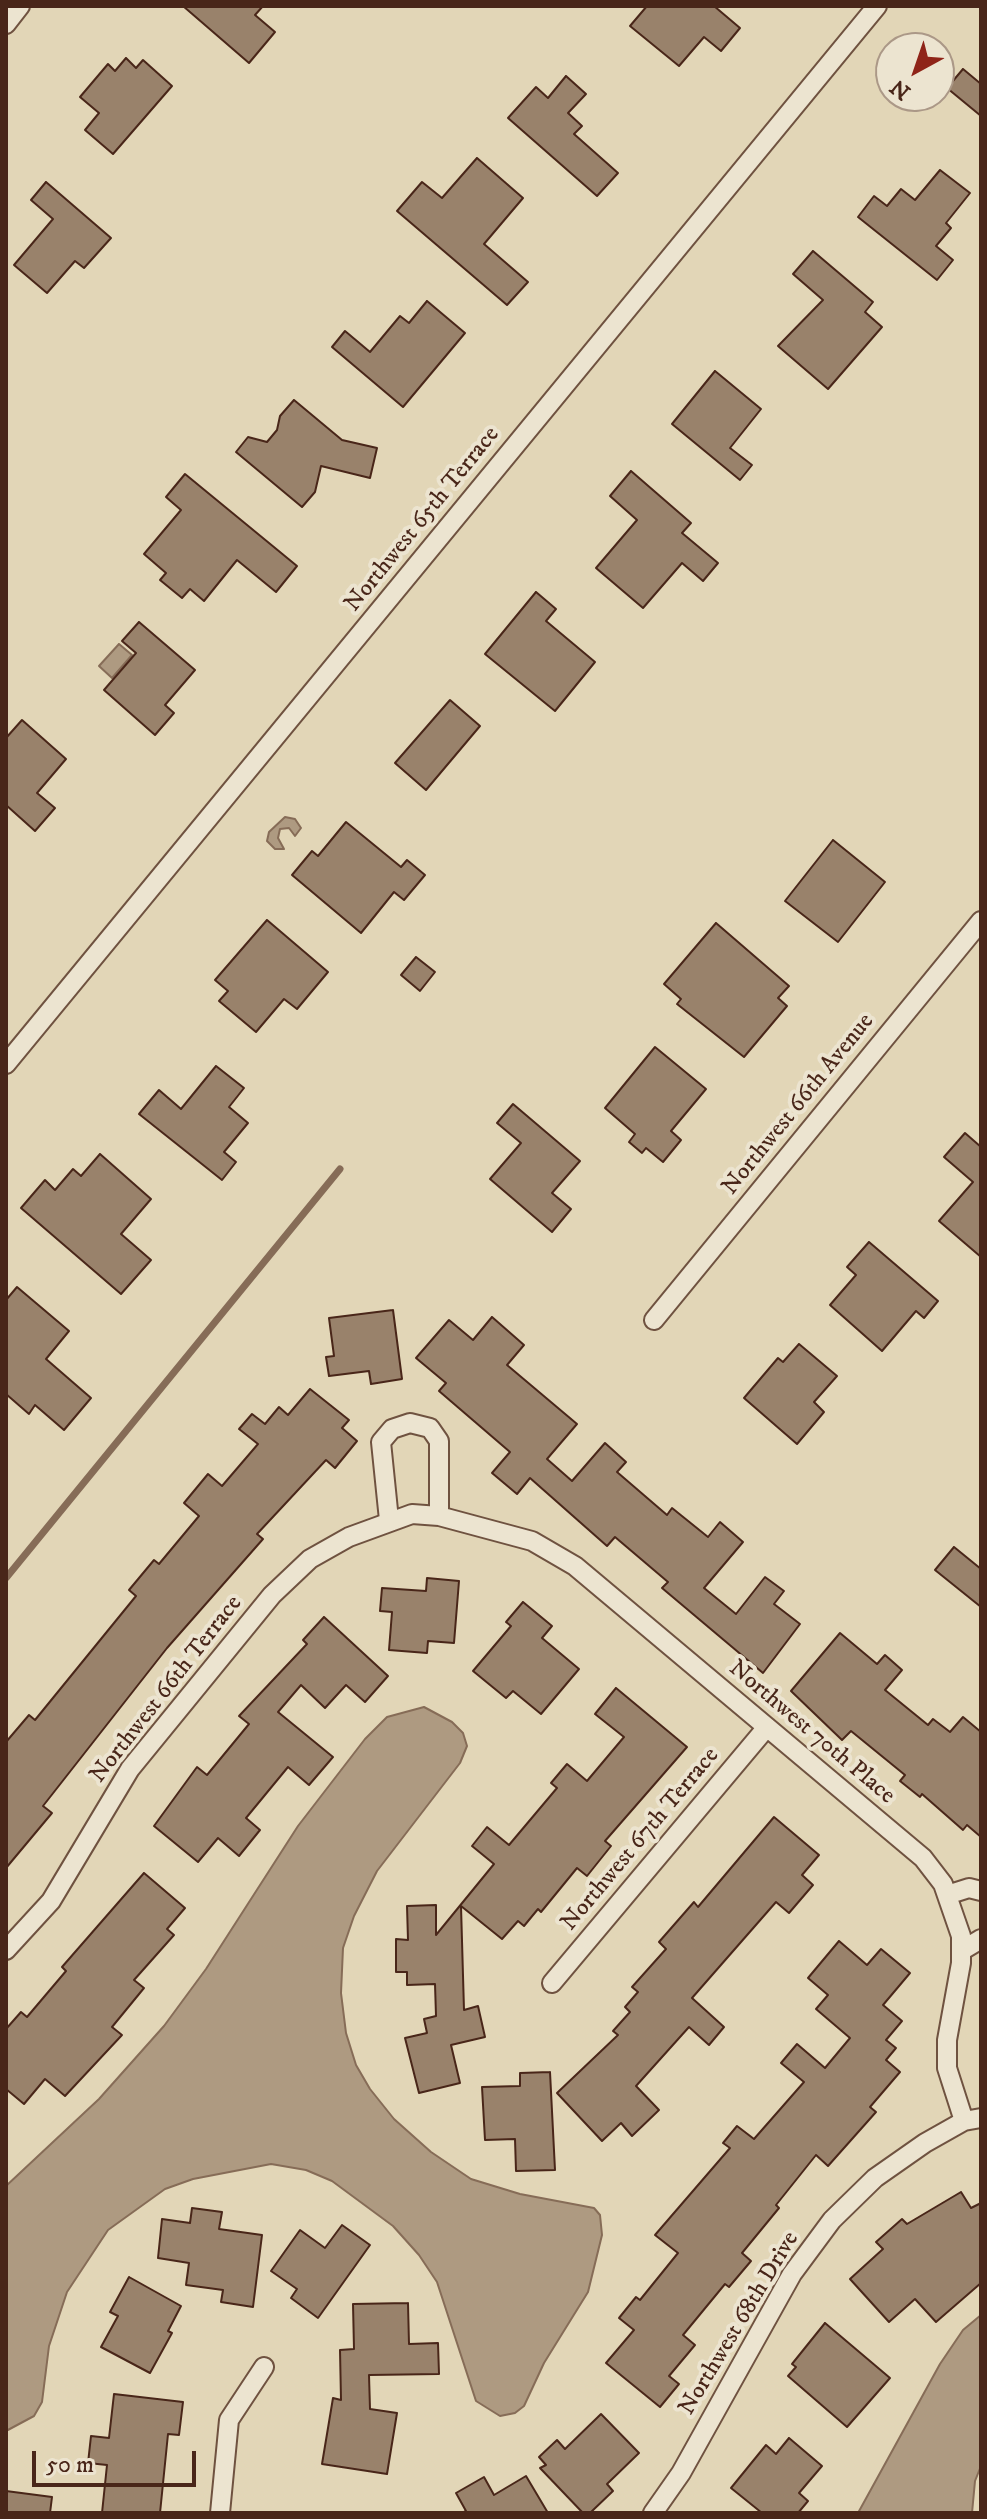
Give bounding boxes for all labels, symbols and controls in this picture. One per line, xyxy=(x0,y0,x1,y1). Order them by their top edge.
north arrow xyxy=(875,32,955,112)
text: N xyxy=(885,73,916,105)
street label: Northwest 65th Terrace xyxy=(339,422,507,618)
street label: Northwest 66th Avenue xyxy=(717,1008,881,1202)
street label: Northwest 66th Terrace xyxy=(85,1590,249,1790)
street label: Northwest 70th Place xyxy=(722,1655,900,1811)
street label: Northwest 67th Terrace xyxy=(556,1742,726,1938)
street label: Northwest 68th Drive xyxy=(674,2227,806,2421)
scale bar xyxy=(36,2435,200,2485)
text: 50 m xyxy=(46,2450,94,2480)

